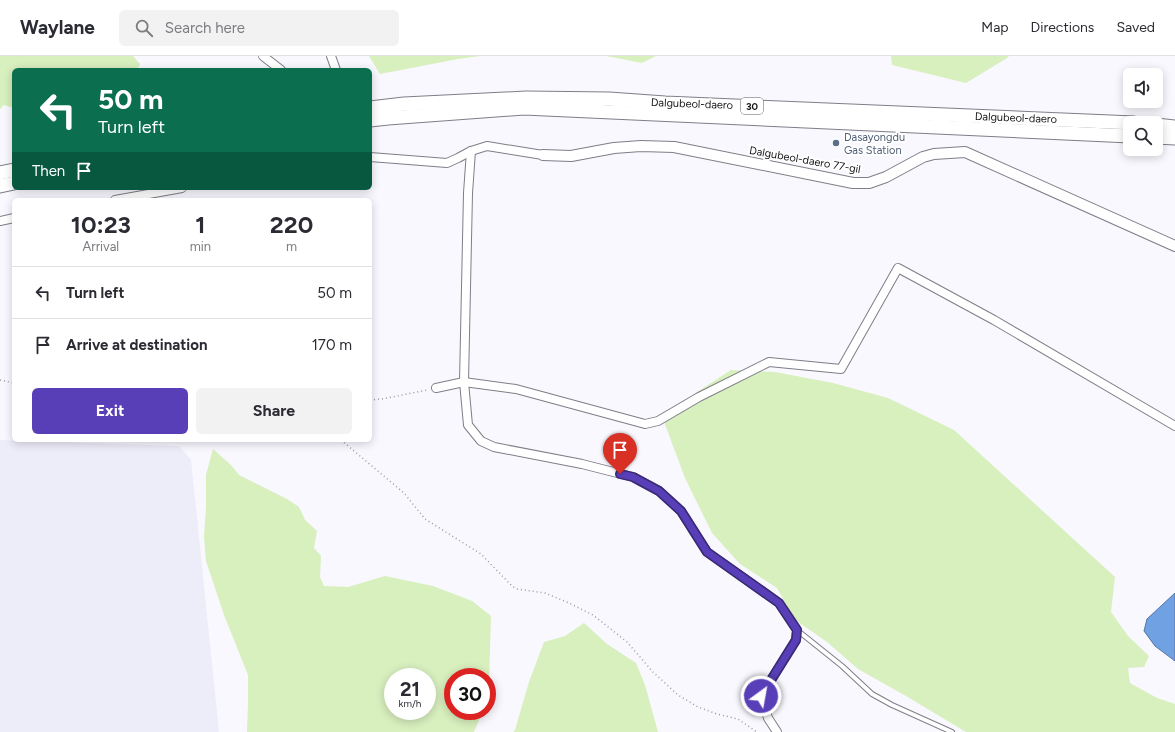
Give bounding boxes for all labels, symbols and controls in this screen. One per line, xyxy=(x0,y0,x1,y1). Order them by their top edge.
search box xyxy=(119,10,399,46)
text: Waylane xyxy=(20,16,95,39)
icon: search xyxy=(133,17,155,39)
text: Search here xyxy=(165,19,245,37)
text: Map xyxy=(981,19,1009,36)
text: Directions xyxy=(1031,19,1094,36)
text: Saved xyxy=(1116,19,1155,36)
map controls xyxy=(1123,68,1163,156)
button: sound xyxy=(1123,68,1163,108)
text: 50 m xyxy=(98,82,164,116)
icon: left xyxy=(32,84,84,136)
street label: Dalgubeol-daero xyxy=(651,96,733,112)
road number: 30 xyxy=(741,98,763,114)
street label: Dalgubeol-daero xyxy=(975,110,1057,126)
text: Turn left xyxy=(98,116,165,138)
button: search xyxy=(1123,116,1163,156)
place label: Dasayongdu Gas Station xyxy=(844,131,905,157)
marker: Dasayongdu Gas Station xyxy=(831,138,841,148)
street label: Dalgubeol-daero 77-gil xyxy=(748,144,862,176)
icon: arrive xyxy=(73,160,95,182)
text: Then xyxy=(32,162,65,180)
text: 10:23 xyxy=(71,210,131,239)
text: 1 xyxy=(195,210,205,239)
text: 220 xyxy=(270,210,313,239)
text: Arrival xyxy=(83,239,119,254)
text: min xyxy=(190,239,211,254)
text: m xyxy=(286,239,297,254)
icon: left xyxy=(32,282,54,304)
text: Turn left xyxy=(66,284,124,302)
text: 50 m xyxy=(317,284,352,302)
icon: arrive xyxy=(32,334,54,356)
text: Arrive at destination xyxy=(66,336,207,354)
text: 170 m xyxy=(312,336,352,354)
button: Exit xyxy=(32,388,188,434)
button: Share xyxy=(196,388,352,434)
pin xyxy=(603,433,637,474)
icon: arrive xyxy=(609,439,631,461)
speed limit sign: 30 xyxy=(444,668,496,720)
position arrow xyxy=(740,675,782,717)
text: 21 xyxy=(400,677,420,701)
text: km/h xyxy=(399,697,421,710)

